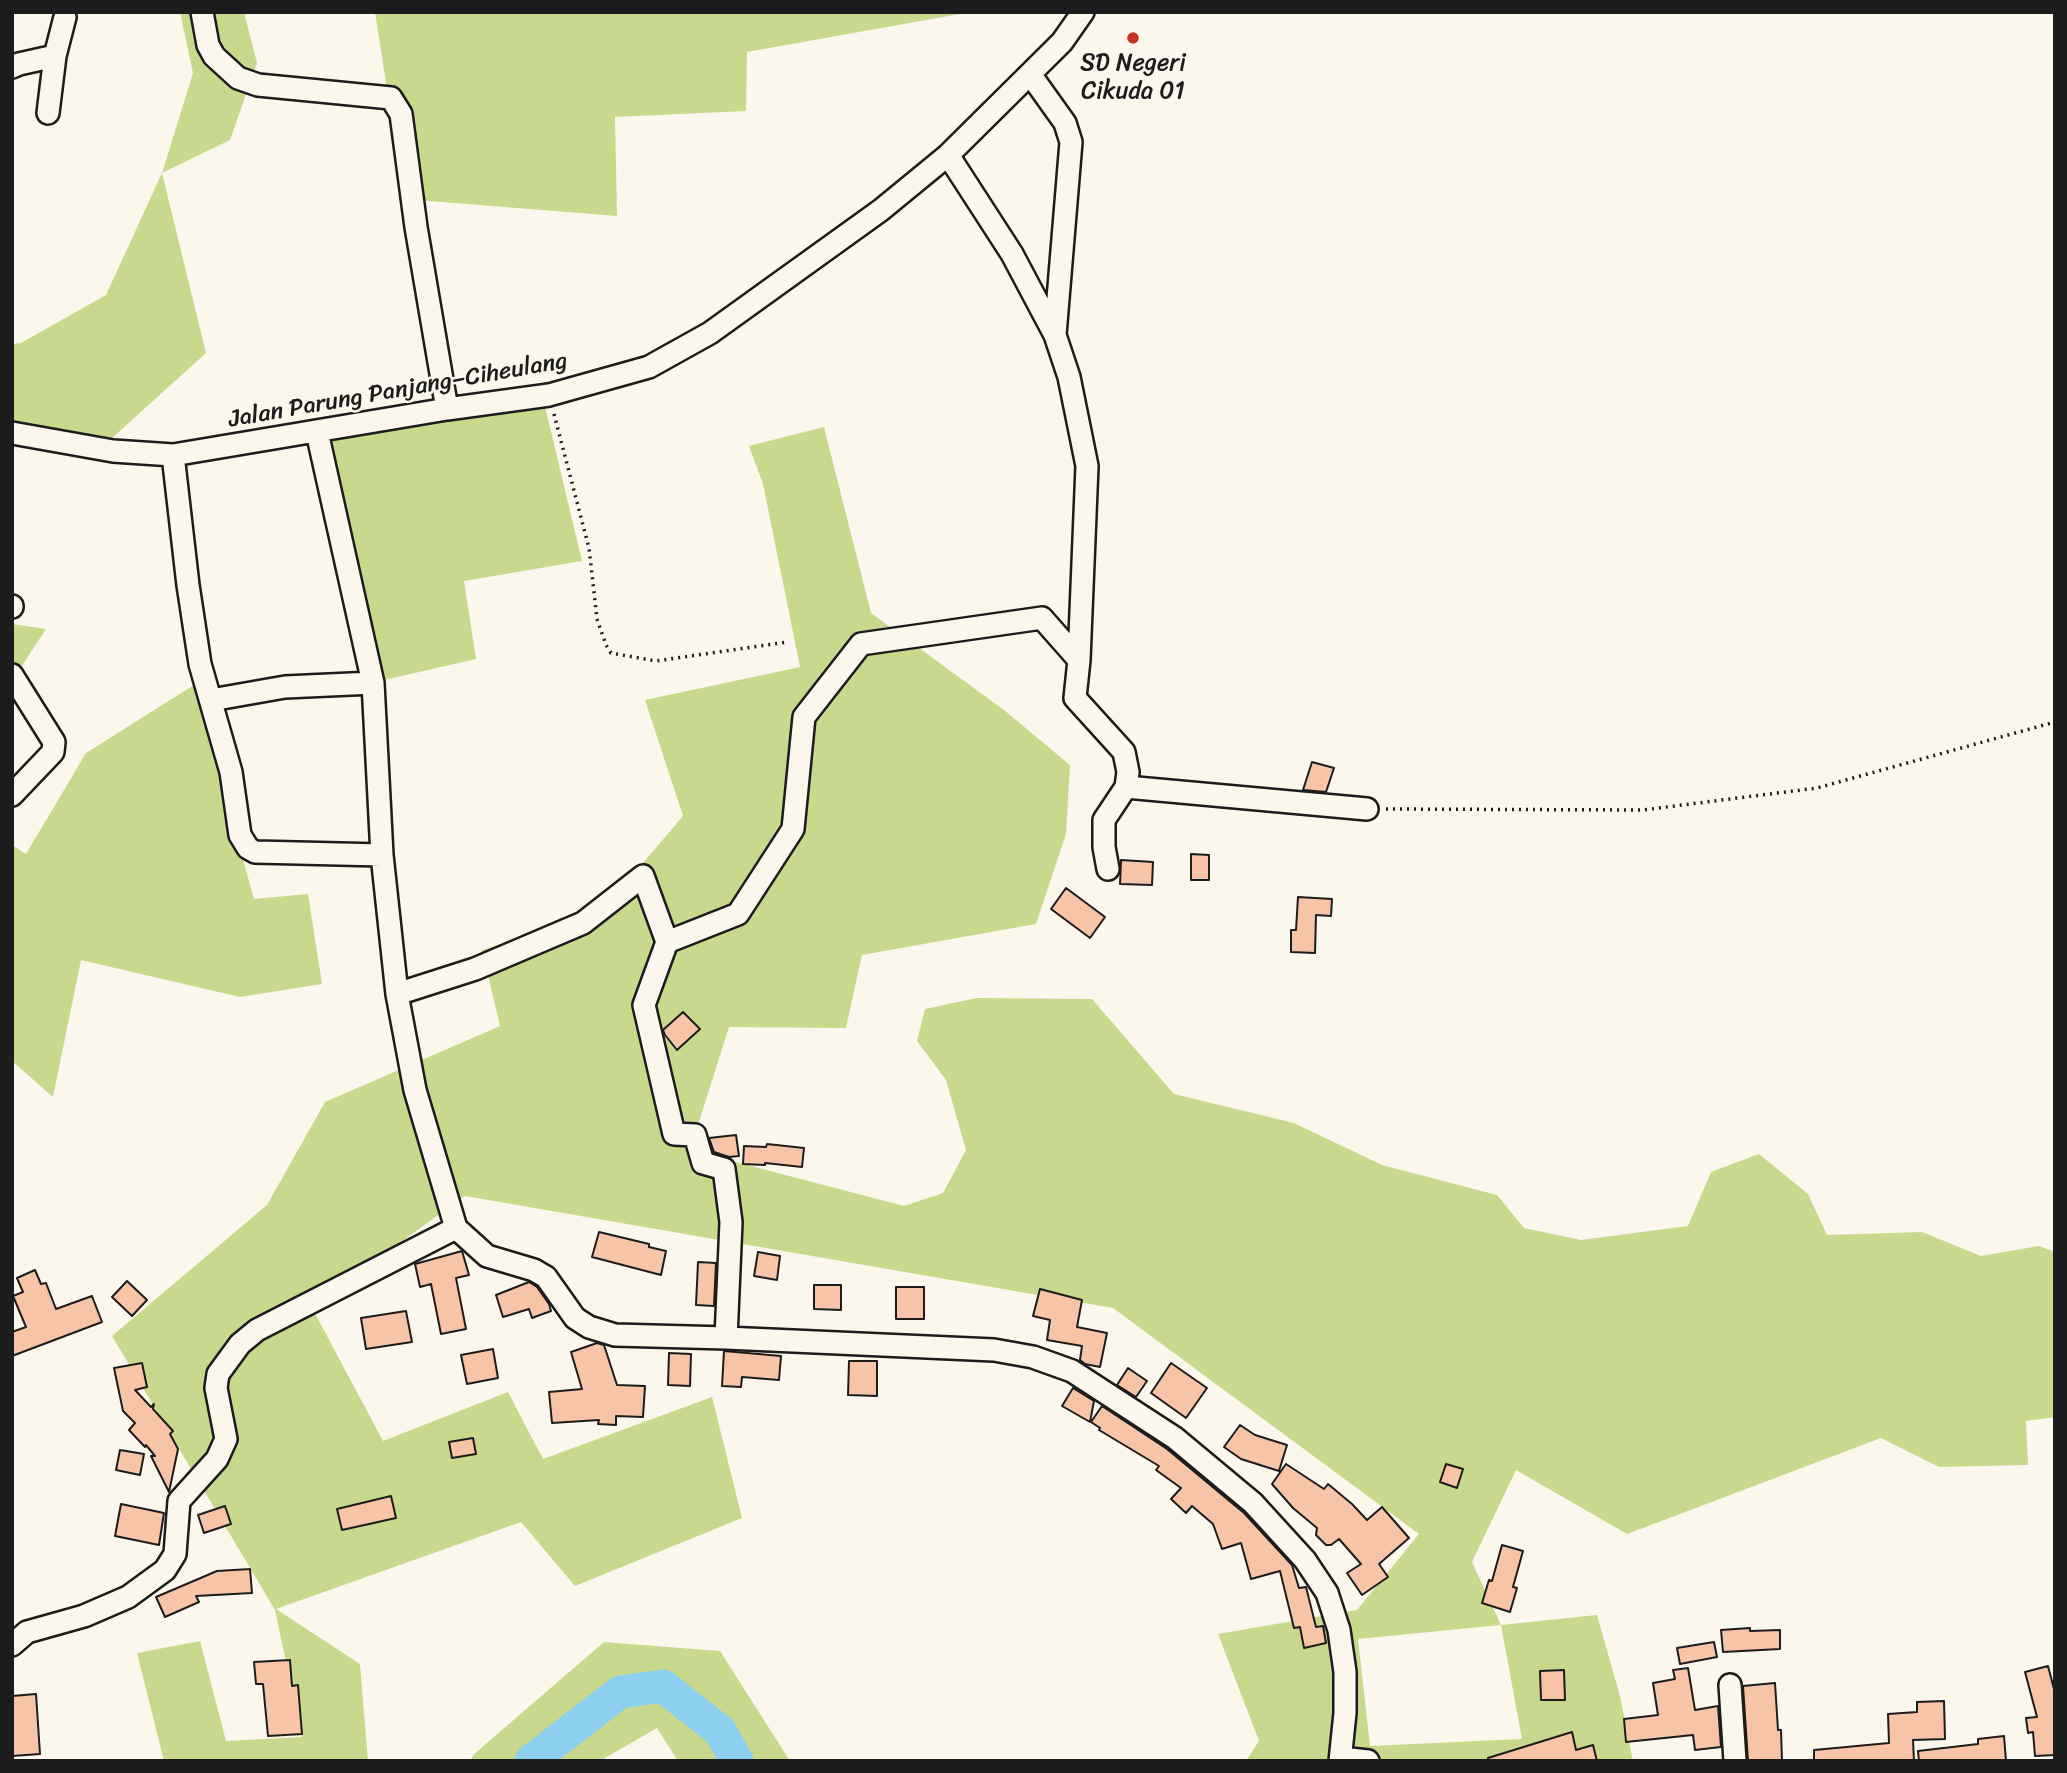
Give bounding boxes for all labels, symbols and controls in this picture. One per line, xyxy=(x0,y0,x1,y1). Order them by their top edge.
marker: SD Negeri Cikuda 01 xyxy=(1125,30,1141,46)
place label: SD Negeri Cikuda 01 xyxy=(1080,50,1186,106)
street label: Jalan Parung Panjang–Ciheulang xyxy=(226,347,570,435)

